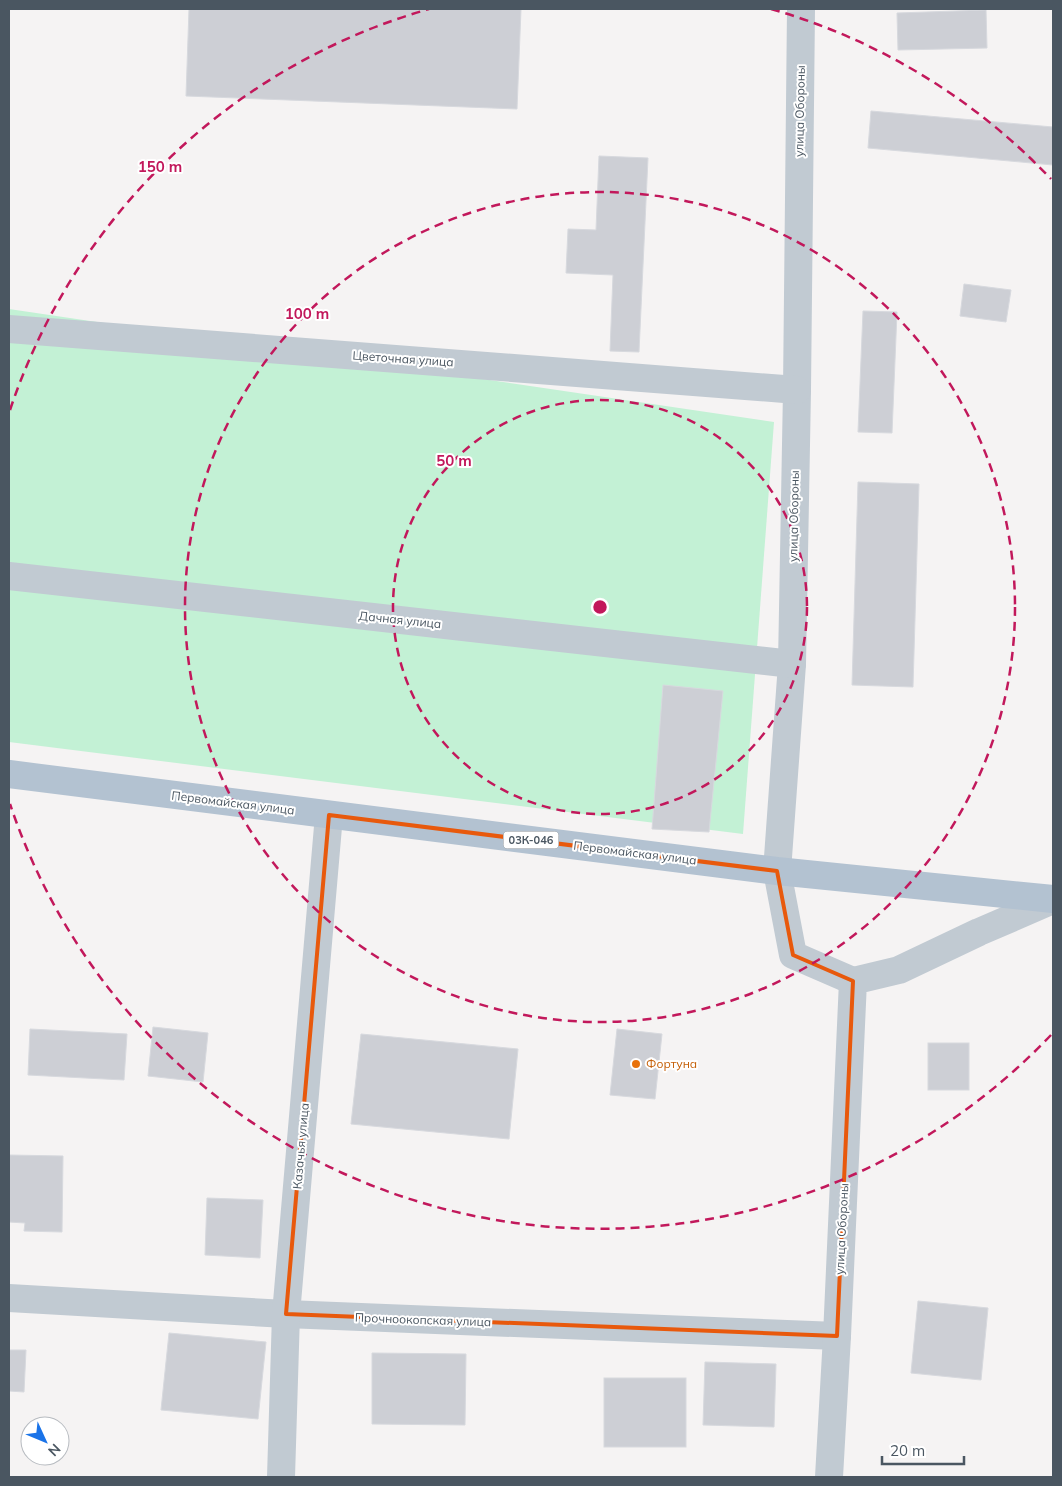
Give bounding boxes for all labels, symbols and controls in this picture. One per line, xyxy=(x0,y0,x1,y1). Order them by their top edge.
street label: улица Обороны xyxy=(791,65,808,157)
text: 150 m xyxy=(138,157,182,176)
text: 100 m xyxy=(285,304,329,323)
street label: Цветочная улица xyxy=(352,347,454,370)
text: 50 m xyxy=(436,451,472,470)
street label: улица Обороны xyxy=(785,470,802,562)
centre of rings xyxy=(591,598,609,616)
street label: Дачная улица xyxy=(358,608,442,631)
street label: Первомайская улица xyxy=(171,788,295,817)
road number: 03К-046 xyxy=(504,832,558,848)
street label: Первомайская улица xyxy=(573,838,697,867)
place label: Фортуна xyxy=(646,1056,697,1071)
marker: Фортуна xyxy=(630,1058,642,1070)
street label: Казачья улица xyxy=(289,1102,312,1190)
street label: улица Обороны xyxy=(832,1183,851,1275)
street label: Прочноокопская улица xyxy=(355,1310,491,1329)
north arrow xyxy=(20,1416,70,1466)
scale bar xyxy=(882,1434,964,1466)
text: N xyxy=(44,1440,64,1460)
text: 20 m xyxy=(890,1441,925,1460)

